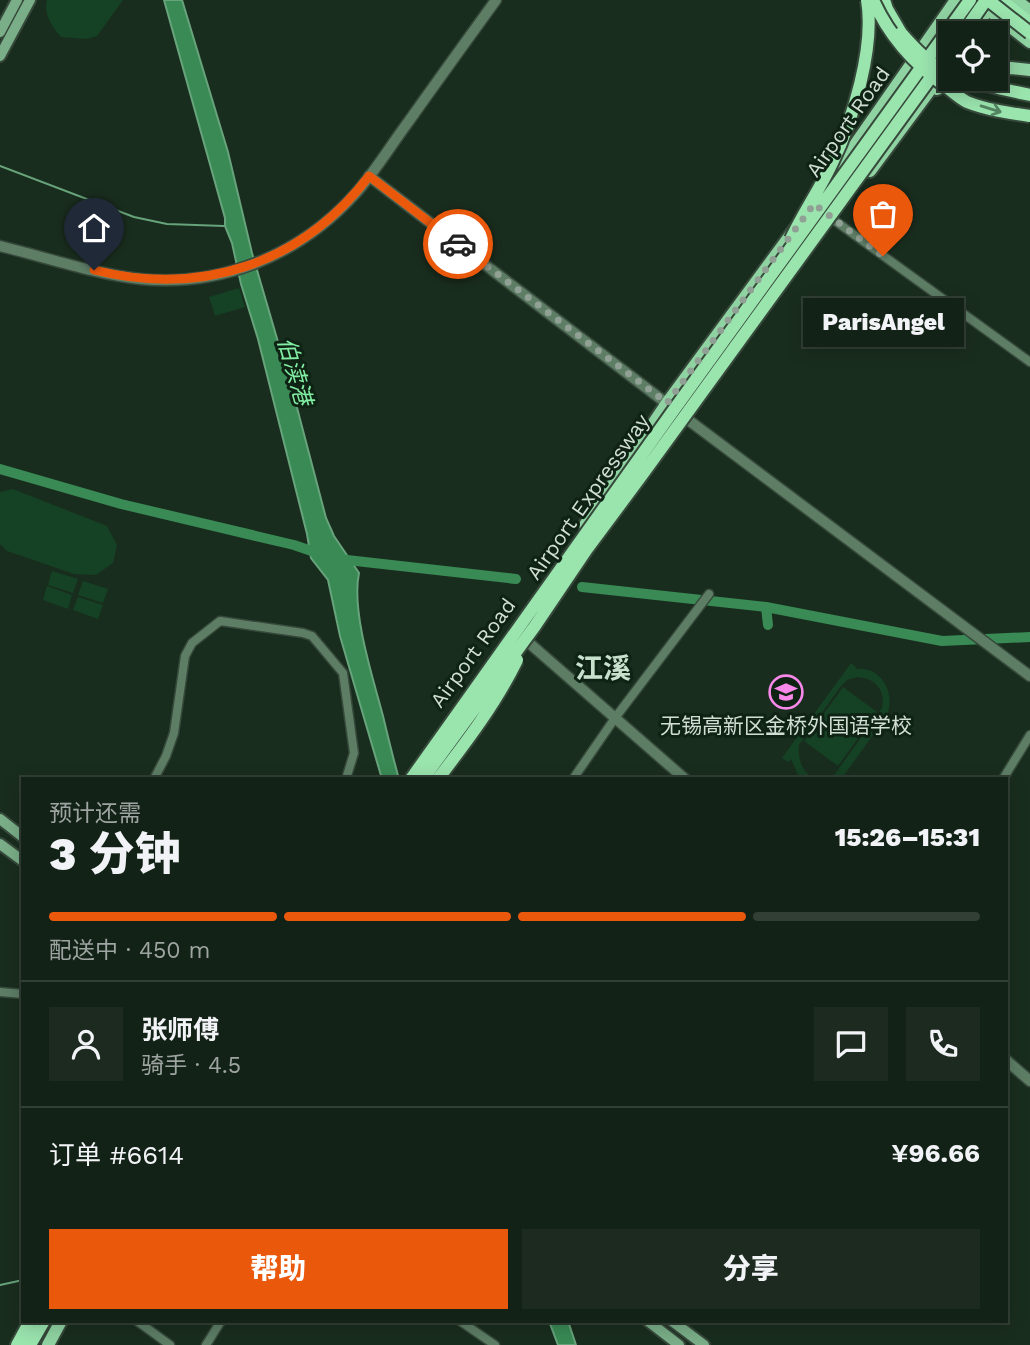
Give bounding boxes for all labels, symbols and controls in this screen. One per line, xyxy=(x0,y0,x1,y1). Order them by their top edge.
map controls xyxy=(938,21,1008,91)
button: locate xyxy=(938,21,1008,91)
street label: Airport Road xyxy=(800,62,895,182)
one-way arrow xyxy=(980,103,1002,116)
pin xyxy=(853,184,913,256)
icon: bag xyxy=(864,195,902,233)
pin xyxy=(64,198,124,270)
icon: home xyxy=(75,209,113,247)
courier xyxy=(423,209,493,279)
icon: car xyxy=(439,225,477,263)
callout: ParisAngel xyxy=(802,298,964,347)
text: ParisAngel xyxy=(822,309,945,336)
water label: 伯渎港 xyxy=(272,334,318,411)
street label: Airport Expressway xyxy=(521,409,654,584)
street label: Airport Road xyxy=(425,593,521,712)
district label: 江溪 xyxy=(575,652,631,685)
school or university icon: 无锡高新区金桥外国语学校 xyxy=(767,673,805,711)
place label: 无锡高新区金桥外国语学校 xyxy=(660,713,912,738)
text: 预计还需 xyxy=(49,800,141,827)
text: 15:26–15:31 xyxy=(835,822,980,852)
text: 3 分钟 xyxy=(49,827,181,881)
text: 配送中 · 450 m xyxy=(49,937,210,964)
button: person xyxy=(49,1007,123,1081)
button: chat xyxy=(814,1007,888,1081)
button: phone xyxy=(906,1007,980,1081)
text: 张师傅 xyxy=(141,1015,219,1045)
text: 骑手 · 4.5 xyxy=(141,1052,241,1079)
text: ¥96.66 xyxy=(891,1138,980,1168)
text: 订单 #6614 xyxy=(49,1140,184,1170)
button: 帮助 xyxy=(49,1229,508,1309)
button: 分享 xyxy=(522,1229,980,1309)

